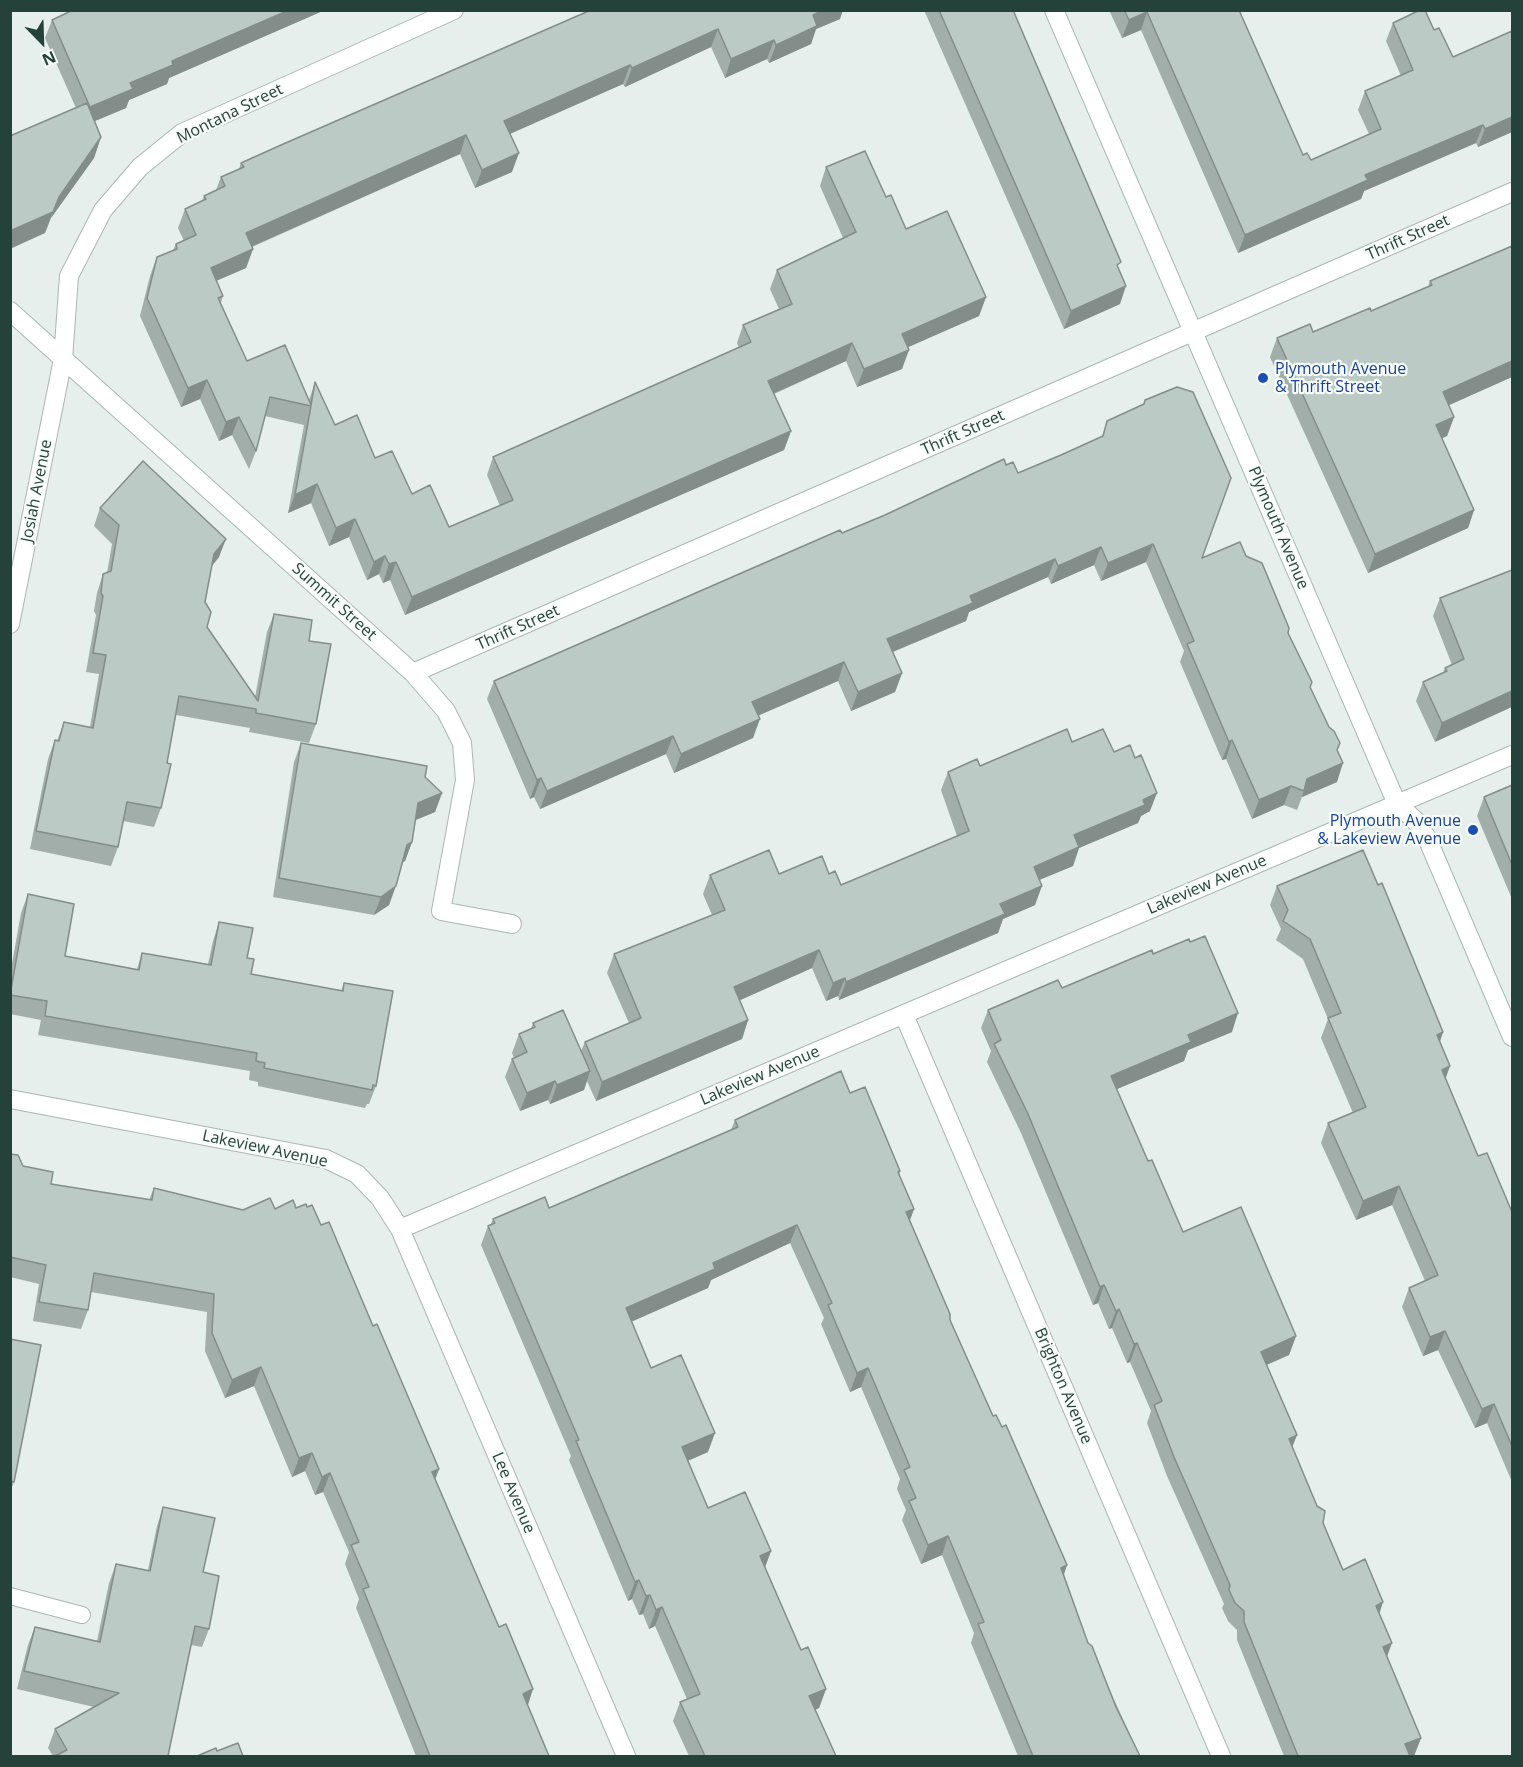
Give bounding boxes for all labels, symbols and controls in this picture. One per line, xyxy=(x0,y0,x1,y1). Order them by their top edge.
north arrow xyxy=(12,12,72,72)
text: N xyxy=(39,46,59,71)
street label: Montana Street xyxy=(174,80,286,148)
street label: Thrift Street xyxy=(1363,211,1453,265)
place label: Plymouth Avenue & Thrift Street xyxy=(1275,359,1406,397)
marker: Plymouth Avenue & Thrift Street xyxy=(1256,371,1270,385)
street label: Thrift Street xyxy=(918,406,1008,460)
street label: Josiah Avenue xyxy=(18,438,56,544)
street label: Plymouth Avenue xyxy=(1244,464,1312,592)
street label: Summit Street xyxy=(288,559,380,645)
street label: Thrift Street xyxy=(473,601,563,655)
place label: Plymouth Avenue & Lakeview Avenue xyxy=(1317,811,1461,849)
marker: Plymouth Avenue & Lakeview Avenue xyxy=(1466,823,1480,837)
street label: Lakeview Avenue xyxy=(1144,851,1270,919)
street label: Lakeview Avenue xyxy=(697,1042,823,1110)
street label: Lakeview Avenue xyxy=(200,1126,330,1172)
street label: Brighton Avenue xyxy=(1030,1325,1096,1447)
street label: Lee Avenue xyxy=(487,1450,539,1536)

